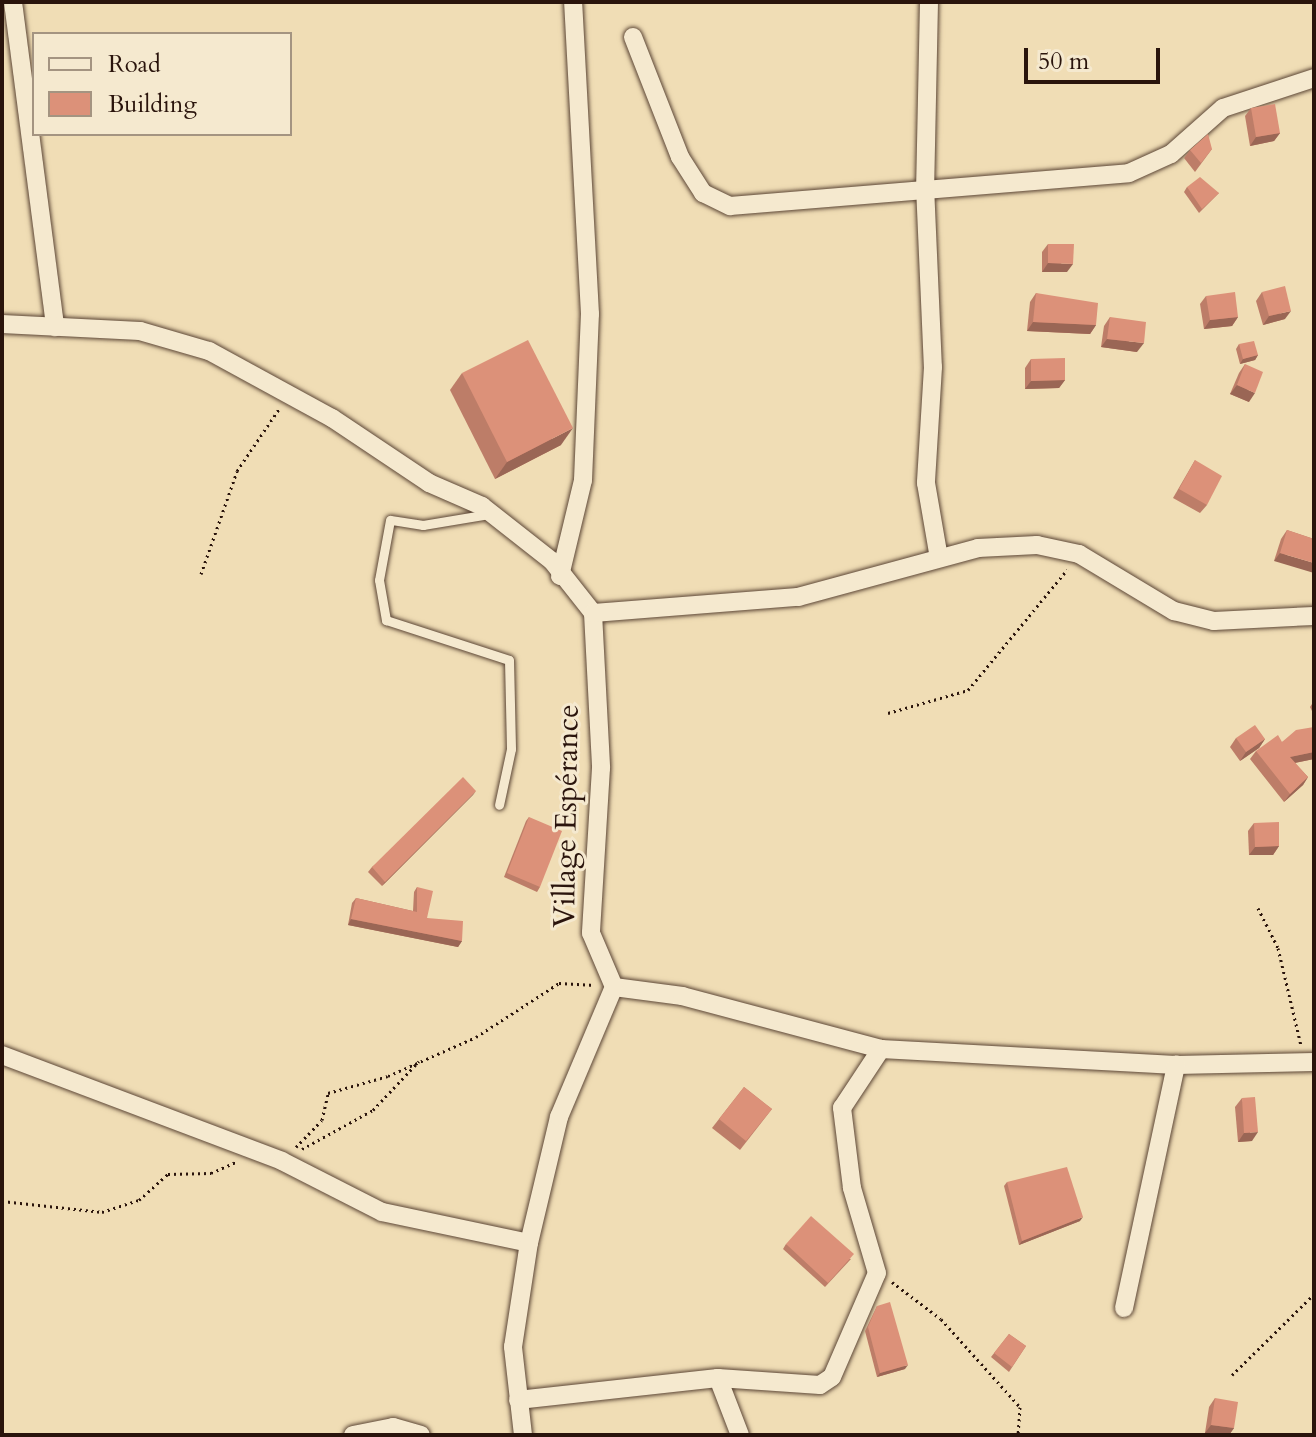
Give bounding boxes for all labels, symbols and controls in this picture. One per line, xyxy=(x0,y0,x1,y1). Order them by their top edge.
legend xyxy=(32,32,292,136)
scale bar xyxy=(1028,32,1164,82)
text: 50 m xyxy=(1038,45,1089,78)
text: Road xyxy=(108,48,161,81)
text: Building xyxy=(108,88,197,121)
street label: Village Espérance xyxy=(547,704,587,928)

